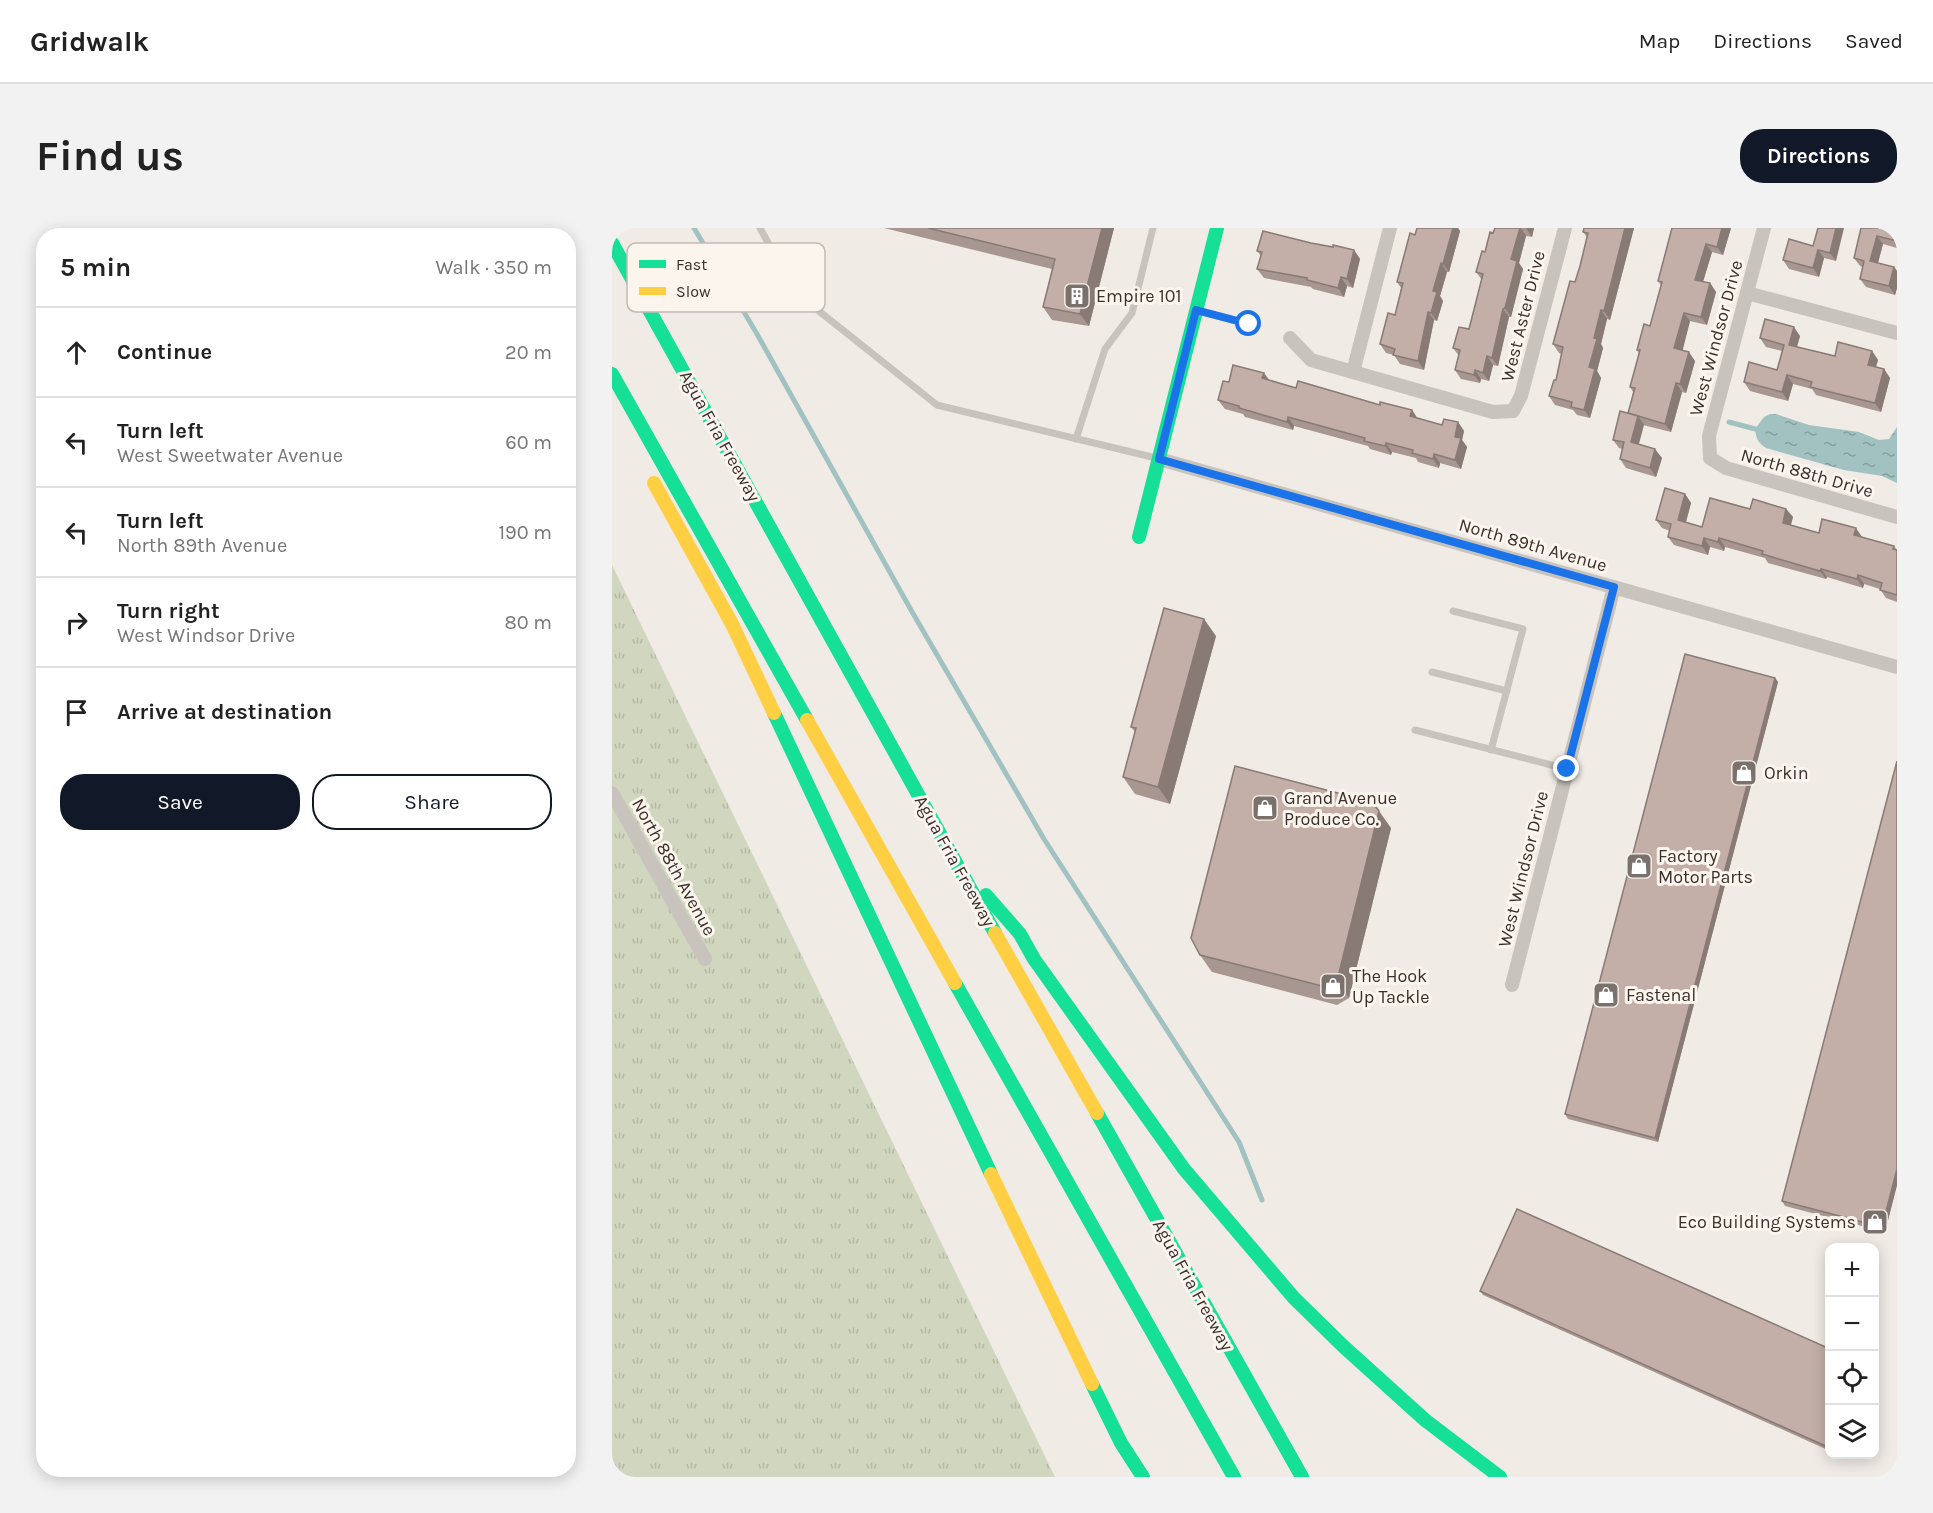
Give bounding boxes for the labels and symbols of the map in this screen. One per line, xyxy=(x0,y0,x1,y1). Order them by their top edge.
legend xyxy=(627,243,825,312)
street label: West Aster Drive xyxy=(1496,248,1550,384)
text: Fast xyxy=(676,255,707,274)
street label: West Windsor Drive xyxy=(1685,258,1747,418)
building icon: Empire 101 xyxy=(1062,281,1092,311)
text: Slow xyxy=(676,282,711,301)
place label: Empire 101 xyxy=(1096,285,1181,307)
route start xyxy=(1235,310,1261,336)
street label: Agua Fria Freeway xyxy=(675,366,766,506)
street label: North 88th Drive xyxy=(1738,444,1876,502)
street label: North 89th Avenue xyxy=(1456,513,1610,577)
route end xyxy=(1553,755,1579,781)
shop icon: Orkin xyxy=(1729,758,1759,788)
place label: Orkin xyxy=(1764,762,1809,784)
place label: Grand Avenue Produce Co. xyxy=(1284,787,1397,830)
street label: West Windsor Drive xyxy=(1493,789,1553,949)
street label: Agua Fria Freeway xyxy=(910,791,1001,931)
shop icon: Grand Avenue Produce Co. xyxy=(1250,793,1280,823)
street label: North 88th Avenue xyxy=(627,794,721,940)
place label: Factory Motor Parts xyxy=(1658,845,1753,888)
shop icon: Factory Motor Parts xyxy=(1624,851,1654,881)
place label: The Hook Up Tackle xyxy=(1352,965,1430,1008)
shop icon: The Hook Up Tackle xyxy=(1318,971,1348,1001)
shop icon: Fastenal xyxy=(1591,980,1621,1010)
place label: Fastenal xyxy=(1626,984,1696,1006)
shop icon: Eco Building Systems xyxy=(1860,1207,1890,1237)
place label: Eco Building Systems xyxy=(1678,1211,1856,1233)
street label: Agua Fria Freeway xyxy=(1148,1215,1239,1355)

